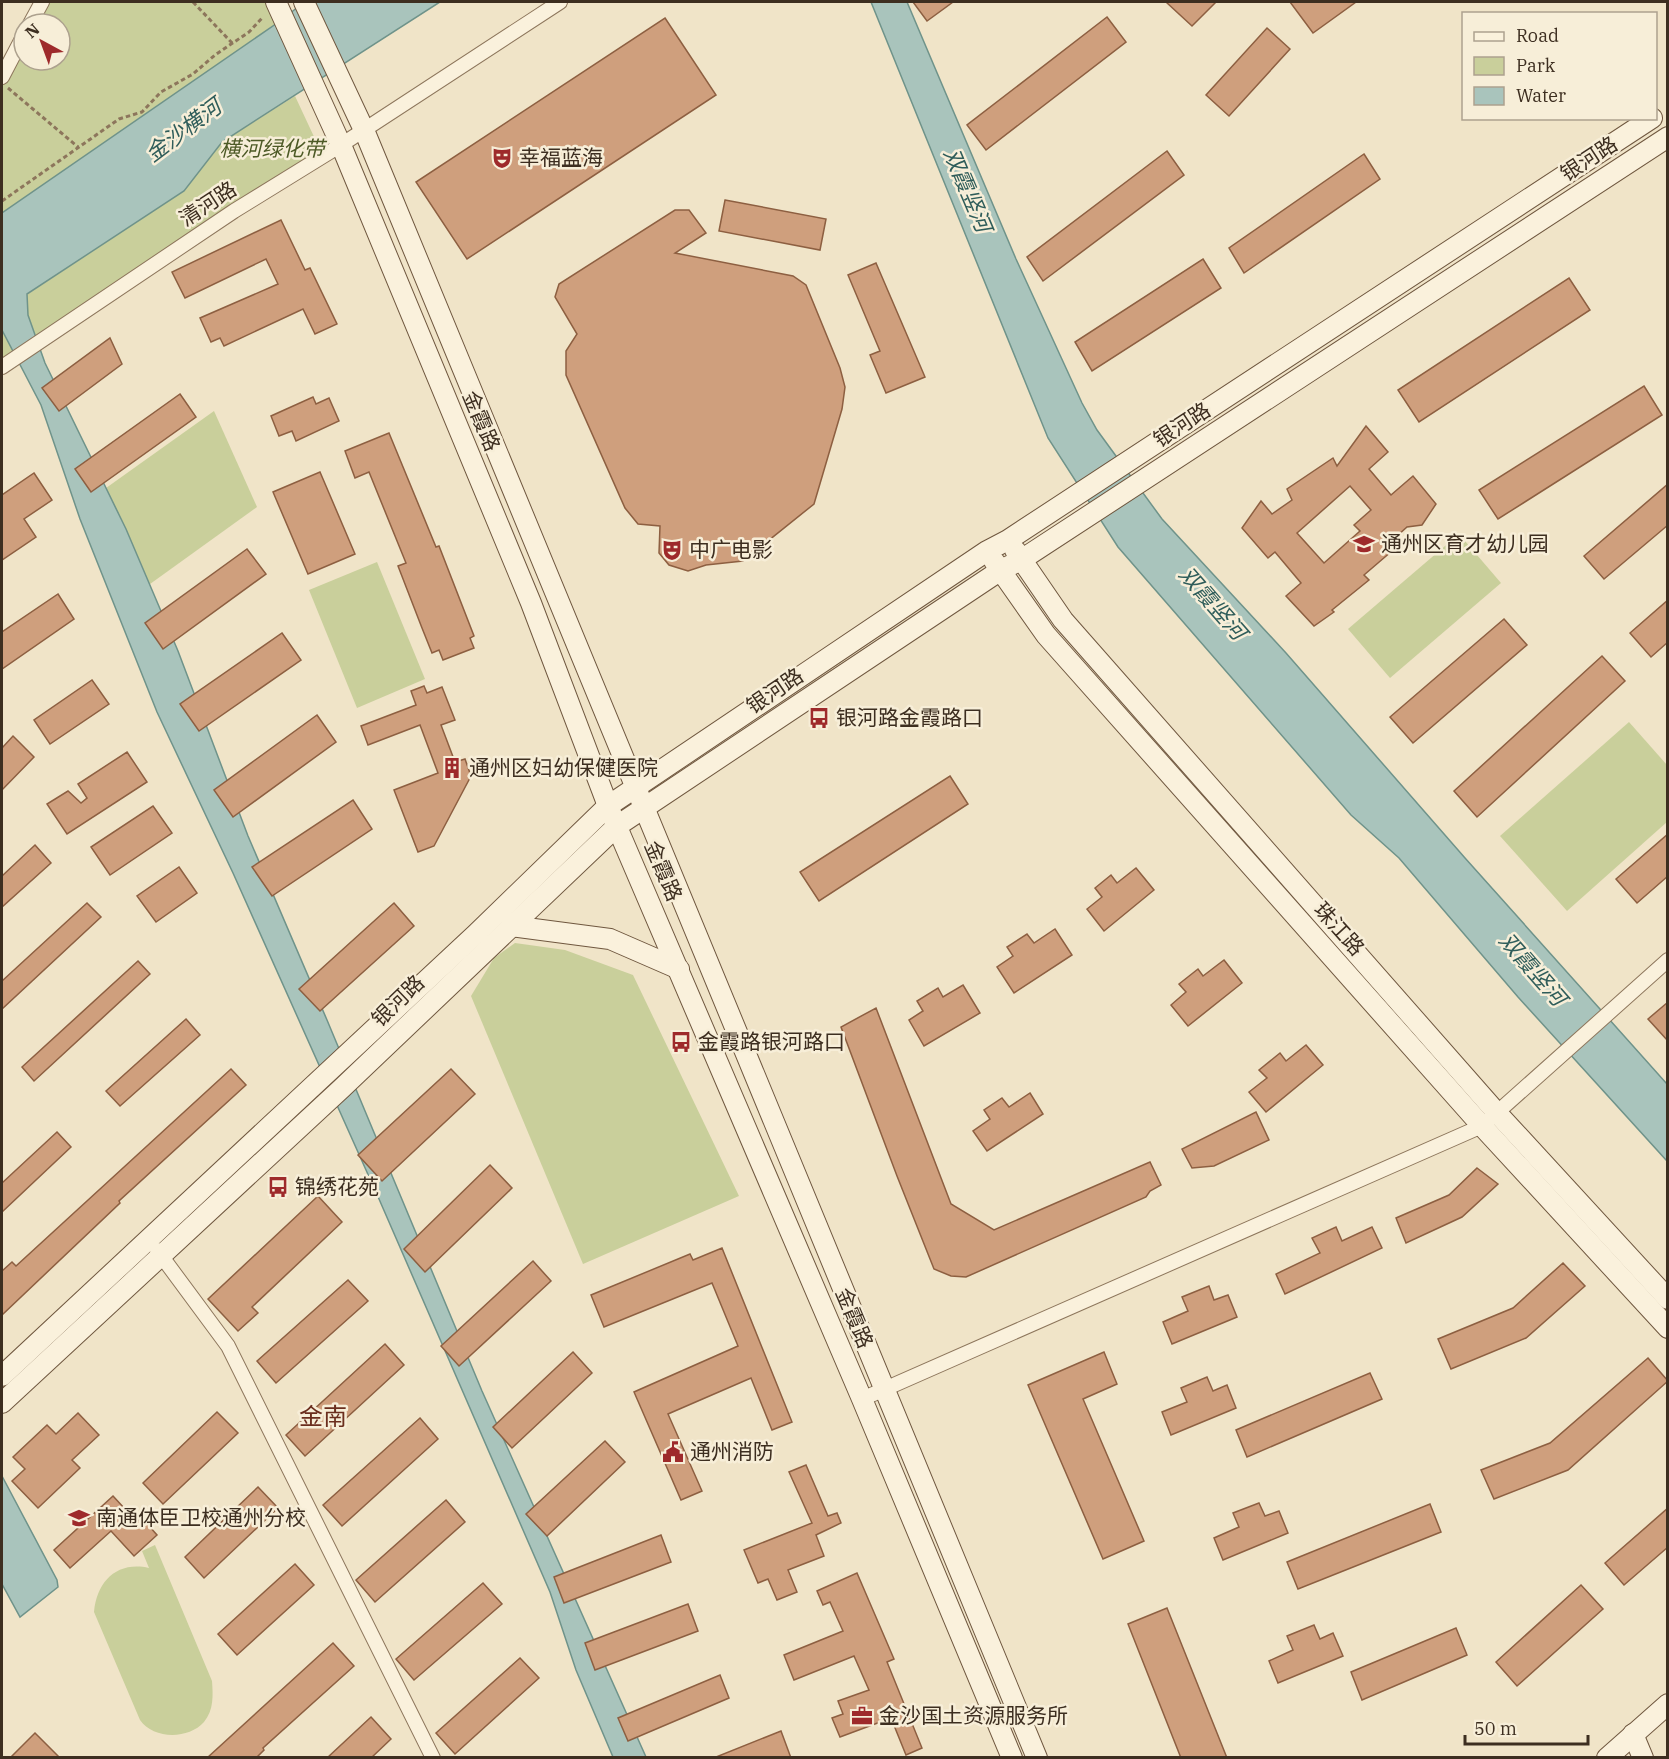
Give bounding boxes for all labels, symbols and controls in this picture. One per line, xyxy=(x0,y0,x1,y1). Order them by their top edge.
north arrow xyxy=(12,12,72,72)
legend xyxy=(1462,12,1657,120)
text: N xyxy=(21,19,43,42)
text: Road xyxy=(1516,24,1559,47)
text: Park xyxy=(1516,54,1556,77)
text: Water xyxy=(1516,84,1566,107)
water label: 金沙横河 xyxy=(139,89,230,168)
street label: 银河路 xyxy=(1554,129,1622,187)
park label: 横河绿化带 xyxy=(220,134,327,162)
place label: 幸福蓝海 xyxy=(519,143,603,171)
water label: 双霞竖河 xyxy=(938,144,1001,240)
theatre icon: 幸福蓝海 xyxy=(490,146,514,170)
street label: 清河路 xyxy=(173,174,241,232)
street label: 金霞路 xyxy=(457,386,507,455)
street label: 银河路 xyxy=(1147,395,1215,453)
place label: 通州区育才幼儿园 xyxy=(1381,529,1549,557)
school or university icon: 通州区育才幼儿园 xyxy=(1352,532,1376,556)
place label: 中广电影 xyxy=(689,535,773,563)
theatre icon: 中广电影 xyxy=(660,538,684,562)
water label: 双霞竖河 xyxy=(1174,560,1256,648)
street label: 银河路 xyxy=(740,661,808,719)
place label: 银河路金霞路口 xyxy=(836,703,983,731)
bus stop icon: 银河路金霞路口 xyxy=(807,706,831,730)
place label: 通州区妇幼保健医院 xyxy=(469,753,658,781)
building icon: 通州区妇幼保健医院 xyxy=(440,756,464,780)
street label: 金霞路 xyxy=(639,836,689,905)
street label: 珠江路 xyxy=(1308,896,1371,961)
water label: 双霞竖河 xyxy=(1494,926,1576,1014)
street label: 银河路 xyxy=(365,968,430,1032)
place label: 金霞路银河路口 xyxy=(698,1027,845,1055)
bus stop icon: 金霞路银河路口 xyxy=(669,1030,693,1054)
place label: 锦绣花苑 xyxy=(295,1172,379,1200)
bus stop icon: 锦绣花苑 xyxy=(266,1175,290,1199)
street label: 金霞路 xyxy=(830,1283,880,1352)
district label: 金南 xyxy=(299,1400,347,1432)
place label: 通州消防 xyxy=(690,1437,774,1465)
public building icon: 通州消防 xyxy=(661,1440,685,1464)
place label: 南通体臣卫校通州分校 xyxy=(96,1503,306,1531)
school or university icon: 南通体臣卫校通州分校 xyxy=(67,1506,91,1530)
place label: 金沙国土资源服务所 xyxy=(879,1701,1068,1729)
office icon: 金沙国土资源服务所 xyxy=(850,1704,874,1728)
scale bar xyxy=(1465,1708,1588,1746)
text: 50 m xyxy=(1474,1717,1517,1740)

